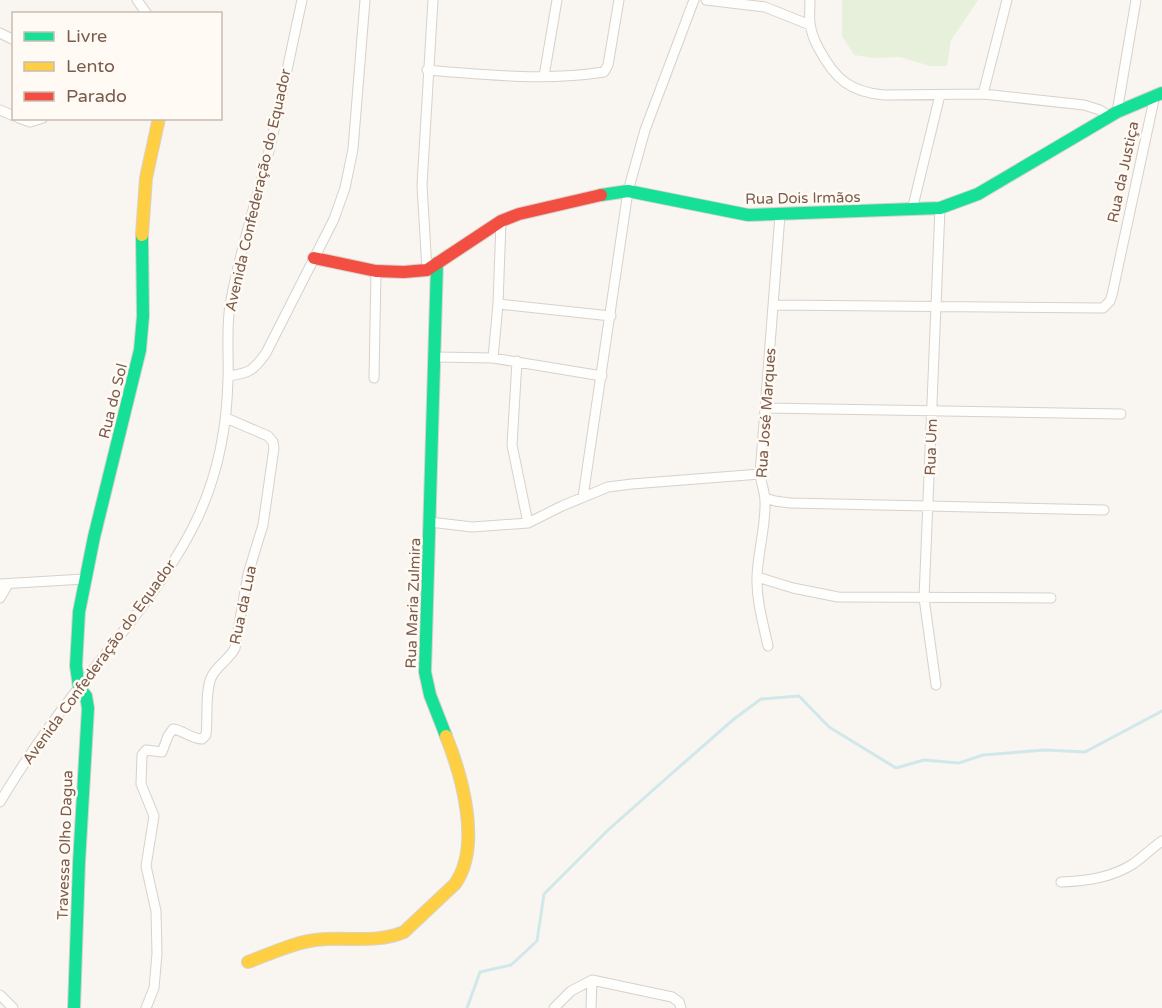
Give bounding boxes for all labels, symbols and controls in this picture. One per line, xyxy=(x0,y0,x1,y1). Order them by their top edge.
legend xyxy=(12,12,222,120)
text: Livre xyxy=(66,25,107,47)
text: Lento xyxy=(66,55,115,77)
street label: Avenida Confederação do Equador xyxy=(221,67,295,313)
text: Parado xyxy=(66,85,127,107)
street label: Rua da Justiça xyxy=(1103,120,1143,224)
street label: Rua Dois Irmãos xyxy=(745,188,861,208)
street label: Rua José Marques xyxy=(752,347,780,479)
street label: Rua do Sol xyxy=(95,362,131,440)
street label: Rua Um xyxy=(921,418,941,476)
street label: Rua Maria Zulmira xyxy=(402,537,424,669)
street label: Avenida Confederação do Equador xyxy=(19,556,179,768)
street label: Rua da Lua xyxy=(226,564,260,646)
street label: Travessa Olho Dagua xyxy=(53,770,77,920)

